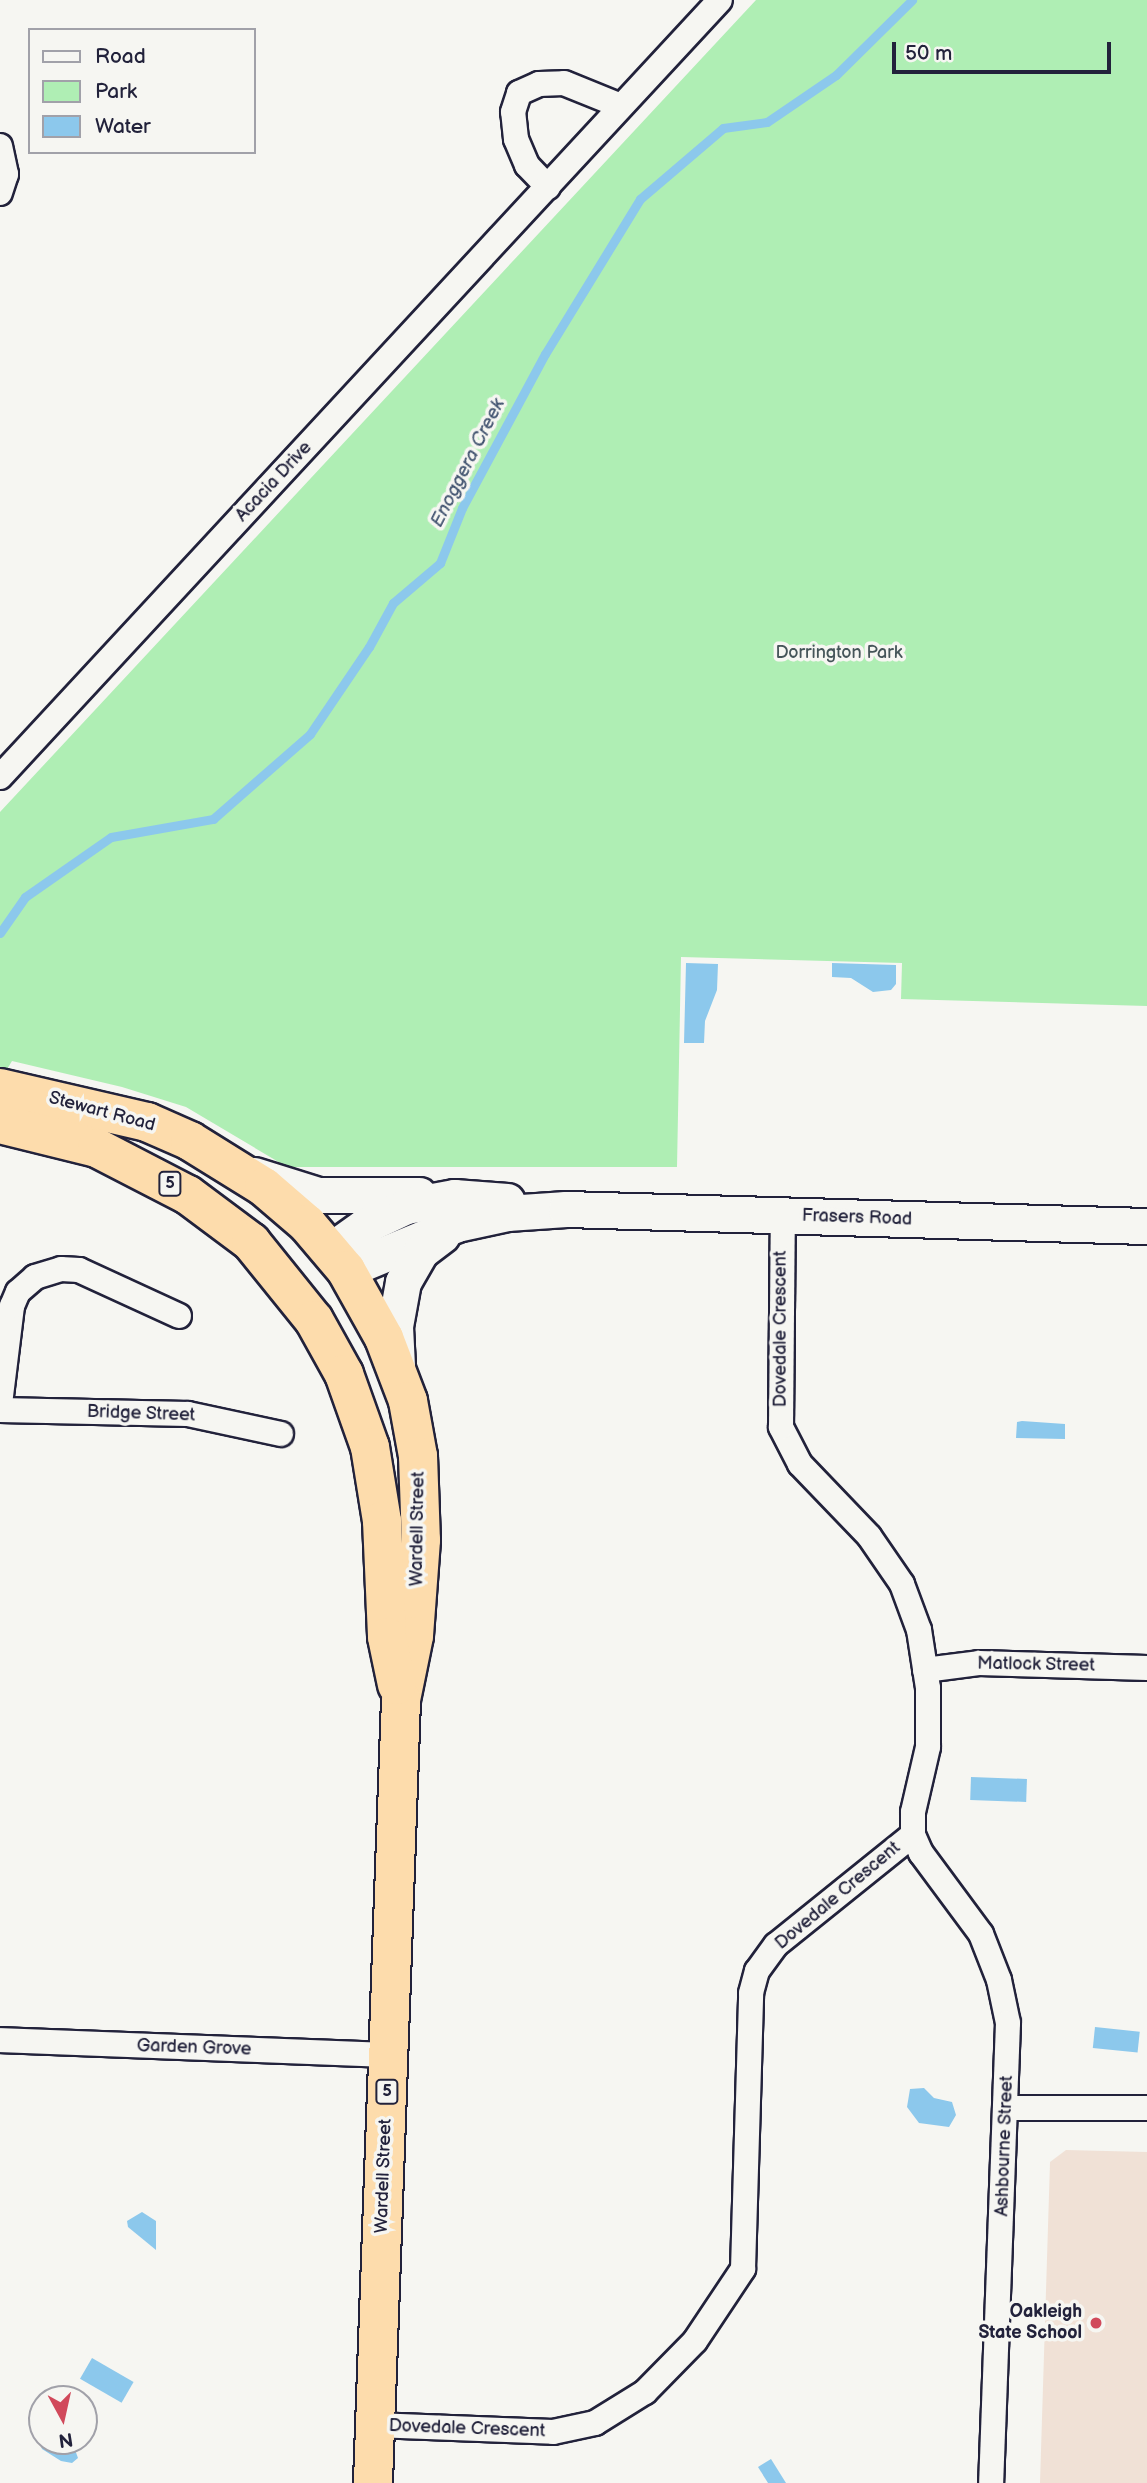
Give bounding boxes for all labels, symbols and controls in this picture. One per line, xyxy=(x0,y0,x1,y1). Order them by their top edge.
legend xyxy=(28,28,256,154)
scale bar xyxy=(895,28,1114,72)
text: 50 m xyxy=(905,41,952,66)
text: Road xyxy=(95,44,146,69)
text: Park xyxy=(95,79,137,104)
text: Water xyxy=(95,114,151,139)
water label: Enoggera Creek xyxy=(426,395,510,531)
street label: Acacia Drive xyxy=(231,437,317,527)
park label: Dorrington Park xyxy=(775,642,903,664)
street label: Stewart Road xyxy=(46,1087,158,1137)
road number: 5 xyxy=(158,1172,182,1196)
street label: Frasers Road xyxy=(801,1205,913,1231)
street label: Dovedale Crescent xyxy=(770,1251,792,1407)
street label: Bridge Street xyxy=(86,1401,196,1427)
street label: Wardell Street xyxy=(406,1471,430,1587)
street label: Matlock Street xyxy=(977,1653,1095,1677)
street label: Dovedale Crescent xyxy=(771,1837,905,1955)
street label: Garden Grove xyxy=(136,2035,252,2061)
street label: Ashbourne Street xyxy=(992,2075,1018,2217)
road number: 5 xyxy=(375,2080,399,2104)
street label: Wardell Street xyxy=(371,2118,397,2234)
place label: Oakleigh State School xyxy=(978,2302,1082,2344)
marker: Oakleigh State School xyxy=(1088,2315,1104,2331)
north arrow xyxy=(28,2385,98,2455)
street label: Dovedale Crescent xyxy=(388,2415,546,2443)
text: N xyxy=(57,2427,74,2452)

